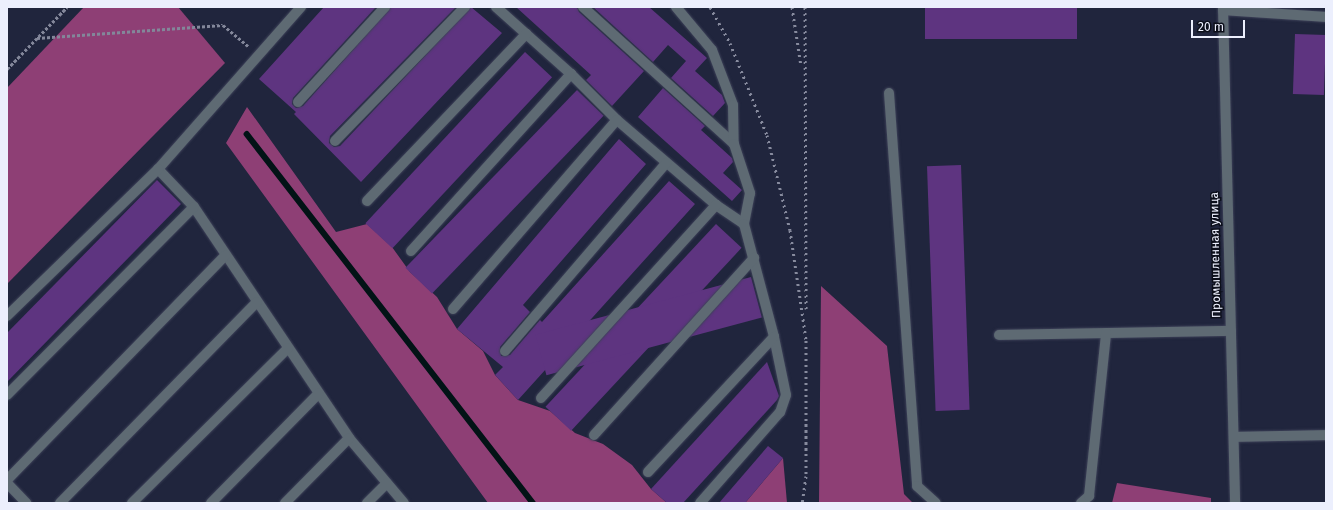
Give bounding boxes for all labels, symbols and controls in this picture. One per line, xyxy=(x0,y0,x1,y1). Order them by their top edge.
scale bar xyxy=(1193,12,1247,38)
text: 20 m xyxy=(1198,20,1224,34)
street label: Промышленная улица xyxy=(1208,192,1224,318)

